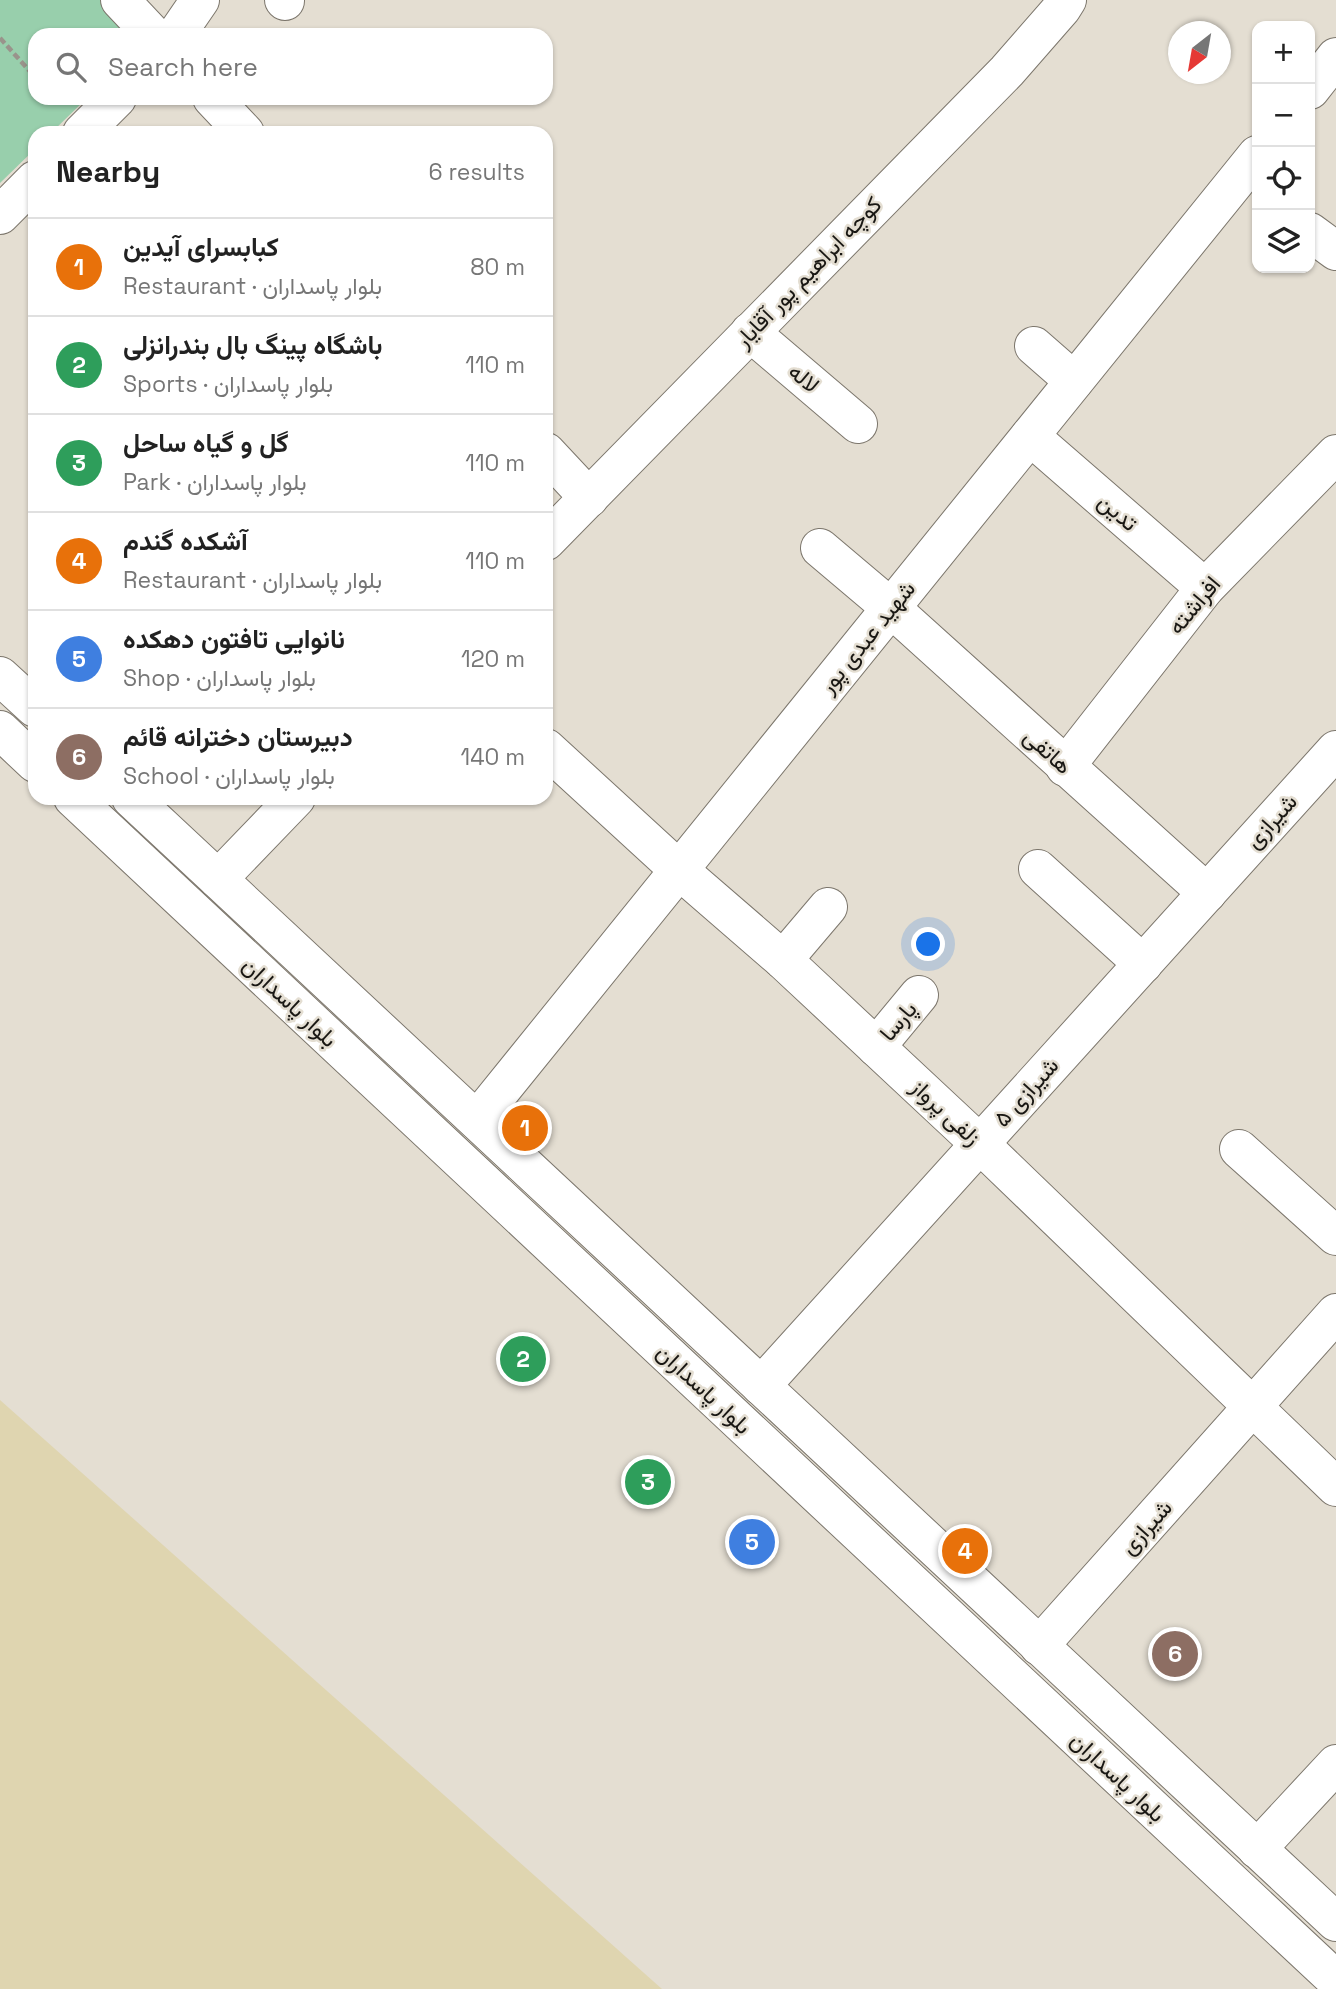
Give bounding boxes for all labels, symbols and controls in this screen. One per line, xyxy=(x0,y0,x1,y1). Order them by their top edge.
north arrow xyxy=(1168,21,1231,84)
map controls xyxy=(1252,21,1315,273)
button: + xyxy=(1252,21,1315,84)
search box xyxy=(28,28,553,105)
icon: search xyxy=(52,48,90,86)
text: Search here xyxy=(108,50,258,84)
button: − xyxy=(1252,84,1315,147)
button: locate xyxy=(1252,147,1315,210)
text: Nearby xyxy=(56,152,160,191)
text: 6 results xyxy=(429,157,525,187)
street label: کوچه ابراهیم پور آقایار xyxy=(727,190,889,356)
button: layers xyxy=(1252,210,1315,273)
text: کبابسرای آیدین xyxy=(123,230,279,264)
text: 1 xyxy=(74,252,84,282)
text: 80 m xyxy=(470,252,525,282)
text: Restaurant · بلوار پاسداران xyxy=(123,271,382,301)
text: باشگاه پینگ بال بندرانزلی xyxy=(123,328,383,362)
text: 2 xyxy=(72,350,86,380)
text: 110 m xyxy=(465,350,525,380)
street label: لاله xyxy=(782,356,826,400)
text: Sports · بلوار پاسداران xyxy=(123,369,333,399)
text: گل و گیاه ساحل xyxy=(123,426,289,460)
text: 3 xyxy=(72,448,86,478)
text: 110 m xyxy=(465,448,525,478)
text: Park · بلوار پاسداران xyxy=(123,467,307,497)
street label: تدین xyxy=(1092,486,1144,538)
text: آشکده گندم xyxy=(123,524,248,558)
text: 4 xyxy=(72,546,86,576)
text: 110 m xyxy=(465,546,525,576)
text: Restaurant · بلوار پاسداران xyxy=(123,565,382,595)
street label: افراشته xyxy=(1161,570,1227,640)
street label: شهید عبدی پور xyxy=(812,574,923,701)
text: نانوایی تافتون دهکده xyxy=(123,622,345,656)
text: 5 xyxy=(72,644,86,674)
text: 120 m xyxy=(461,644,525,674)
text: Shop · بلوار پاسداران xyxy=(123,663,316,693)
text: دبیرستان دخترانه قائم xyxy=(123,720,353,754)
street label: هاتفی xyxy=(1017,721,1079,781)
text: 6 xyxy=(72,742,86,772)
text: 140 m xyxy=(461,742,525,772)
text: School · بلوار پاسداران xyxy=(123,761,335,791)
street label: شیرازی xyxy=(1238,787,1304,855)
your location xyxy=(911,927,945,961)
street label: بلوار پاسداران xyxy=(235,950,344,1054)
street label: پارسا xyxy=(873,995,924,1048)
street label: شیرازی ۵ xyxy=(987,1051,1065,1133)
street label: زلفی پرواز xyxy=(903,1071,987,1153)
pin: 1 xyxy=(502,1102,548,1154)
pin: 2 xyxy=(500,1333,546,1385)
street label: بلوار پاسداران xyxy=(649,1337,758,1441)
pin: 3 xyxy=(625,1456,671,1508)
street label: شیرازی xyxy=(1113,1493,1179,1561)
pin: 5 xyxy=(729,1516,775,1568)
pin: 4 xyxy=(942,1525,988,1577)
pin: 6 xyxy=(1152,1628,1198,1680)
street label: بلوار پاسداران xyxy=(1063,1725,1172,1829)

